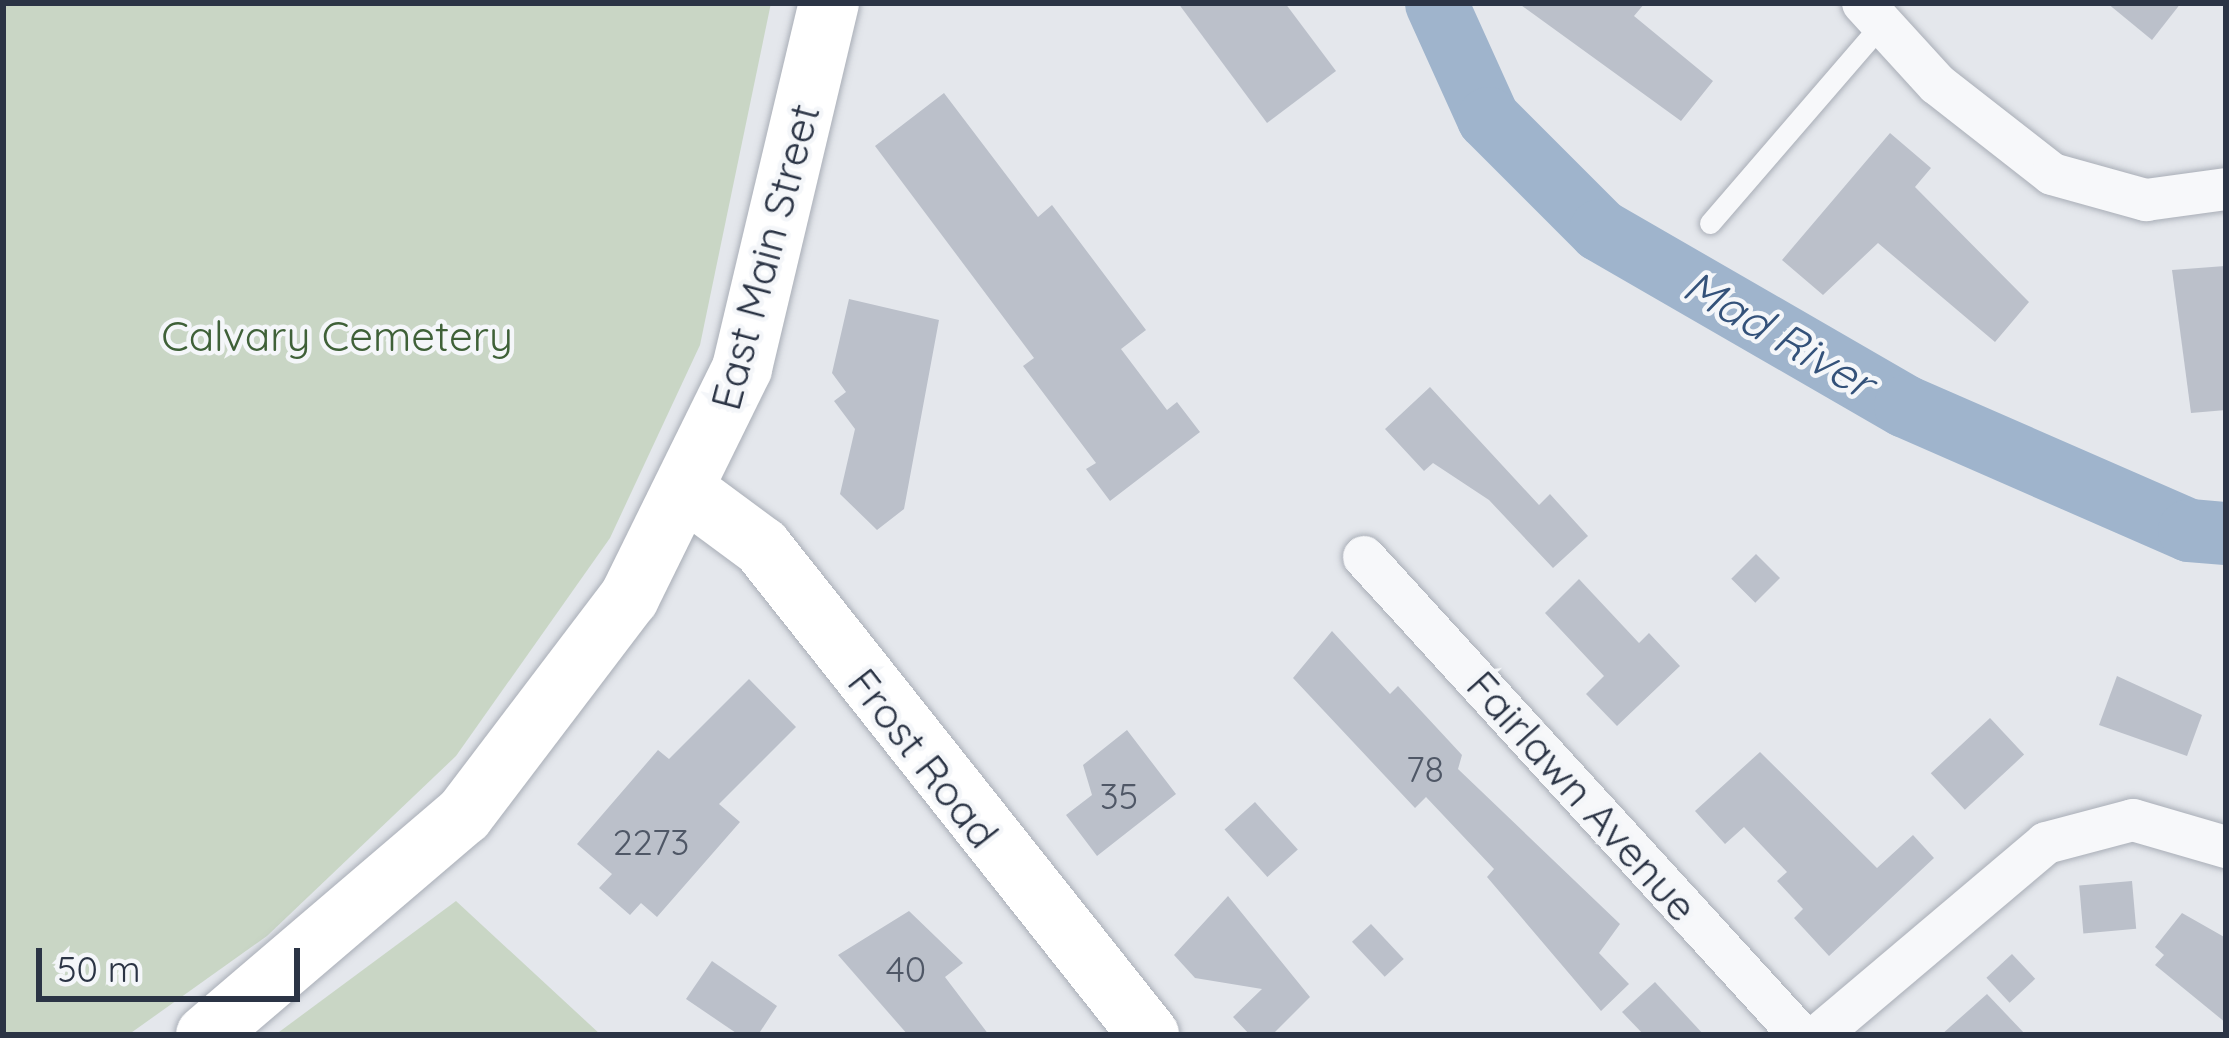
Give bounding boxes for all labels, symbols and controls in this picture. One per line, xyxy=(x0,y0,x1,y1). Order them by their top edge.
street label: East Main Street xyxy=(700,99,830,415)
water label: Mad River xyxy=(1675,258,1883,410)
park label: Calvary Cemetery xyxy=(161,311,513,361)
street label: Frost Road xyxy=(837,658,1009,858)
street label: Fairlawn Avenue xyxy=(1456,660,1708,932)
house number: 78 xyxy=(1406,747,1444,791)
house number: 35 xyxy=(1100,774,1138,818)
house number: 2273 xyxy=(613,820,689,864)
scale bar xyxy=(42,924,306,998)
text: 50 m xyxy=(57,946,141,991)
house number: 40 xyxy=(886,947,926,991)

